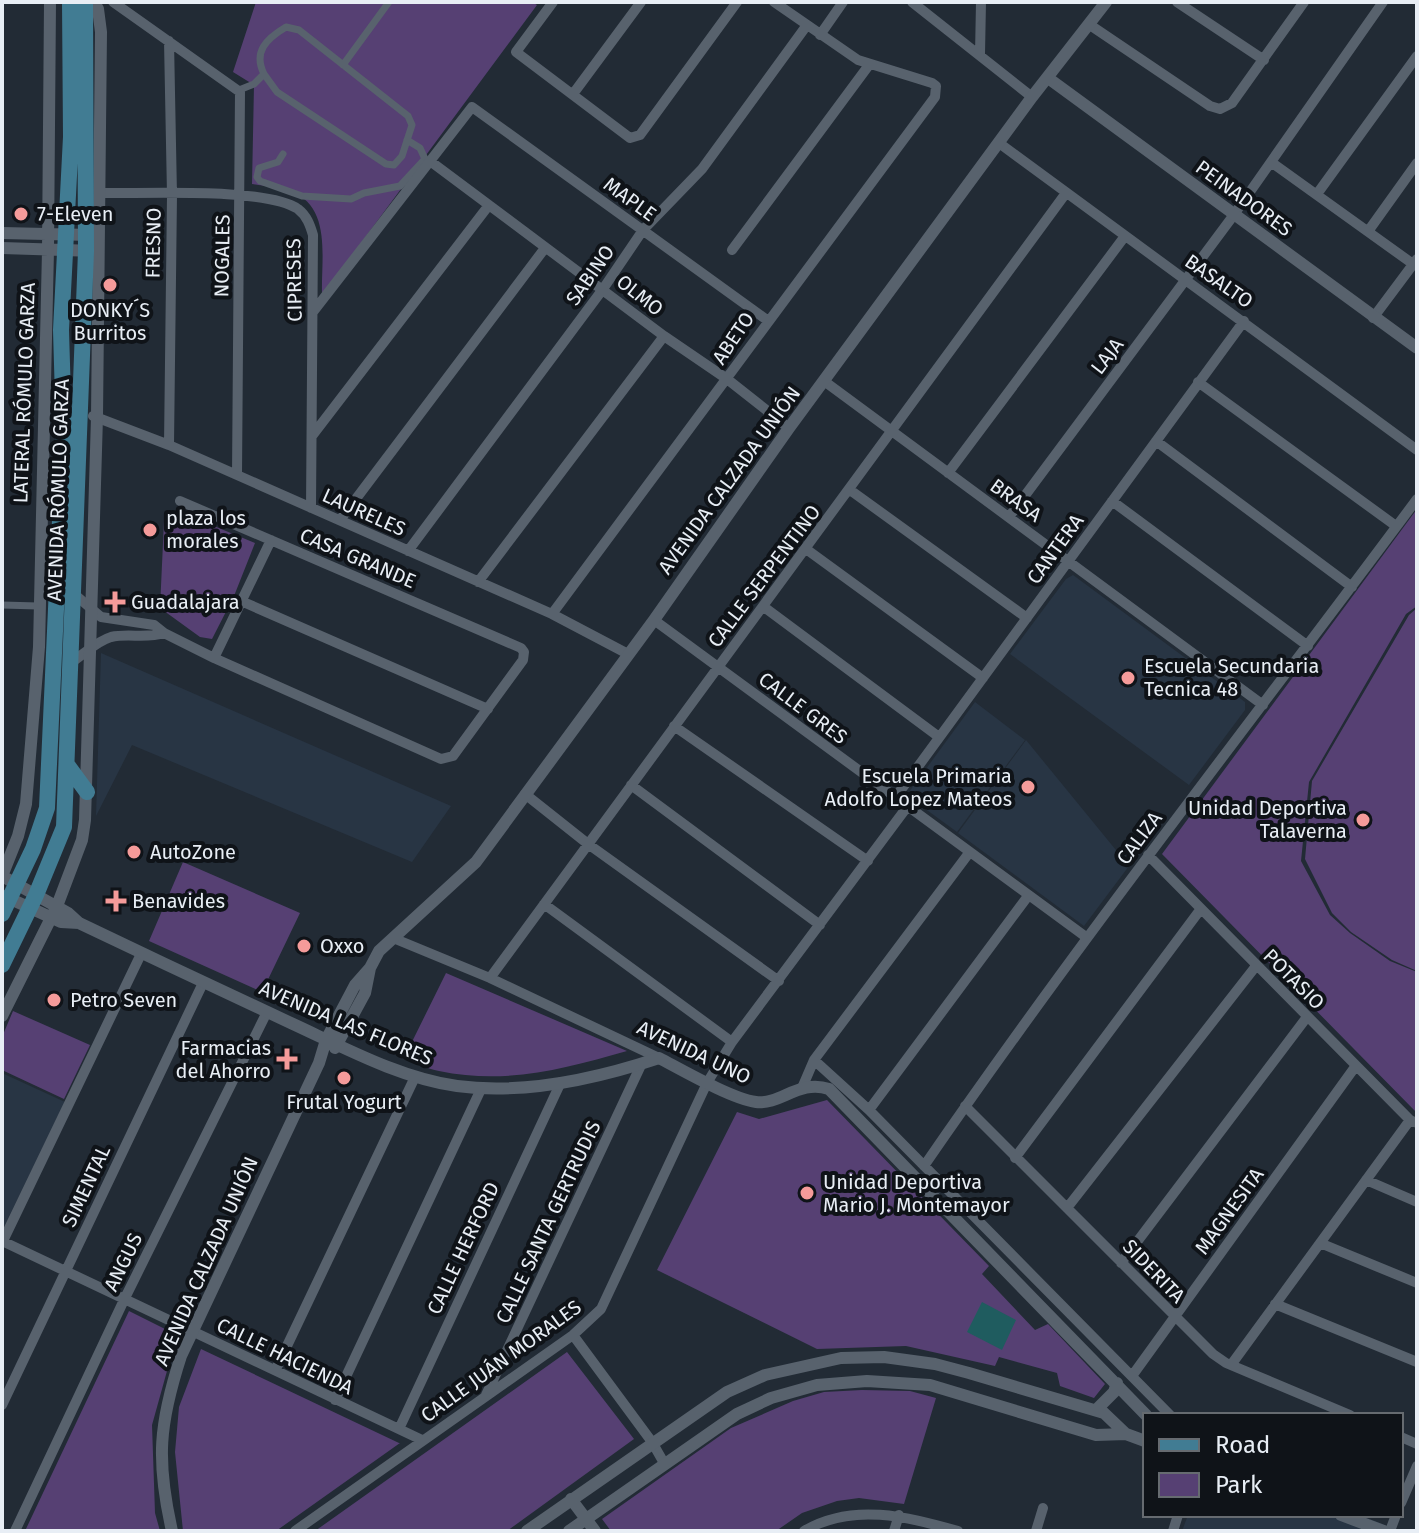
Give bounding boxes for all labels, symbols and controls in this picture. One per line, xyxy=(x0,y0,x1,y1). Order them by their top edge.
street label: PEINADORES xyxy=(1191,155,1297,241)
street label: MAPLE xyxy=(599,172,661,226)
place label: 7-Eleven xyxy=(37,202,113,226)
marker: 7-Eleven xyxy=(12,205,30,223)
street label: FRESNO xyxy=(140,207,166,279)
street label: NOGALES xyxy=(209,214,235,298)
street label: CIPRESES xyxy=(281,238,307,322)
street label: SABINO xyxy=(561,240,619,310)
street label: BASALTO xyxy=(1180,249,1258,313)
street label: OLMO xyxy=(612,269,668,321)
marker: DONKY´S Burritos xyxy=(101,276,119,294)
street label: LATERAL RÓMULO GARZA xyxy=(8,282,40,504)
place label: DONKY´S Burritos xyxy=(70,298,150,345)
street label: ABETO xyxy=(707,307,759,369)
street label: LAJA xyxy=(1086,333,1129,379)
street label: AVENIDA RÓMULO GARZA xyxy=(42,378,74,602)
street label: AVENIDA CALZADA UNIÓN xyxy=(653,381,805,579)
street label: BRASA xyxy=(985,473,1047,527)
street label: LAURELES xyxy=(319,483,409,541)
street label: CALLE SERPENTINO xyxy=(703,500,825,652)
place label: plaza los morales xyxy=(166,506,246,553)
street label: CANTERA xyxy=(1022,509,1089,589)
marker: plaza los morales xyxy=(141,521,159,539)
street label: CASA GRANDE xyxy=(296,523,420,593)
place label: Guadalajara xyxy=(131,590,240,614)
marker: Guadalajara xyxy=(106,593,124,611)
place label: Escuela Secundaria Tecnica 48 xyxy=(1144,654,1319,701)
street label: CALLE GRES xyxy=(754,667,852,749)
marker: Escuela Secundaria Tecnica 48 xyxy=(1119,669,1137,687)
place label: Escuela Primaria Adolfo Lopez Mateos xyxy=(824,764,1012,811)
marker: Escuela Primaria Adolfo Lopez Mateos xyxy=(1019,778,1037,796)
place label: Unidad Deportiva Talaverna xyxy=(1188,796,1347,843)
street label: CALIZA xyxy=(1111,806,1167,869)
marker: Unidad Deportiva Talaverna xyxy=(1354,811,1372,829)
place label: AutoZone xyxy=(150,840,236,864)
marker: AutoZone xyxy=(125,843,143,861)
place label: Benavides xyxy=(132,889,225,913)
marker: Benavides xyxy=(107,892,125,910)
place label: Oxxo xyxy=(320,934,365,958)
marker: Oxxo xyxy=(295,937,313,955)
street label: POTASIO xyxy=(1259,944,1329,1014)
street label: AVENIDA LAS FLORES xyxy=(256,976,436,1070)
place label: Petro Seven xyxy=(70,988,177,1012)
marker: Petro Seven xyxy=(45,991,63,1009)
street label: AVENIDA UNO xyxy=(633,1015,755,1089)
place label: Farmacias del Ahorro xyxy=(176,1036,271,1083)
marker: Farmacias del Ahorro xyxy=(278,1050,296,1068)
marker: Frutal Yogurt xyxy=(335,1069,353,1087)
place label: Frutal Yogurt xyxy=(286,1090,403,1114)
street label: CALLE SANTA GERTRUDIS xyxy=(490,1117,606,1327)
street label: SIMENTAL xyxy=(57,1141,115,1231)
street label: AVENIDA CALZADA UNIÓN xyxy=(149,1153,263,1369)
street label: MAGNESITA xyxy=(1190,1163,1269,1259)
place label: Unidad Deportiva Mario J. Montemayor xyxy=(823,1170,1010,1217)
street label: CALLE HERFORD xyxy=(422,1178,504,1318)
marker: Unidad Deportiva Mario J. Montemayor xyxy=(798,1184,816,1202)
street label: ANGUS xyxy=(99,1229,147,1295)
street label: SIDERITA xyxy=(1118,1234,1191,1308)
street label: CALLE JUÁN MORALES xyxy=(416,1295,586,1427)
street label: CALLE HACIENDA xyxy=(213,1313,358,1400)
legend xyxy=(1143,1413,1403,1517)
text: Road xyxy=(1215,1431,1270,1459)
text: Park xyxy=(1215,1471,1263,1499)

